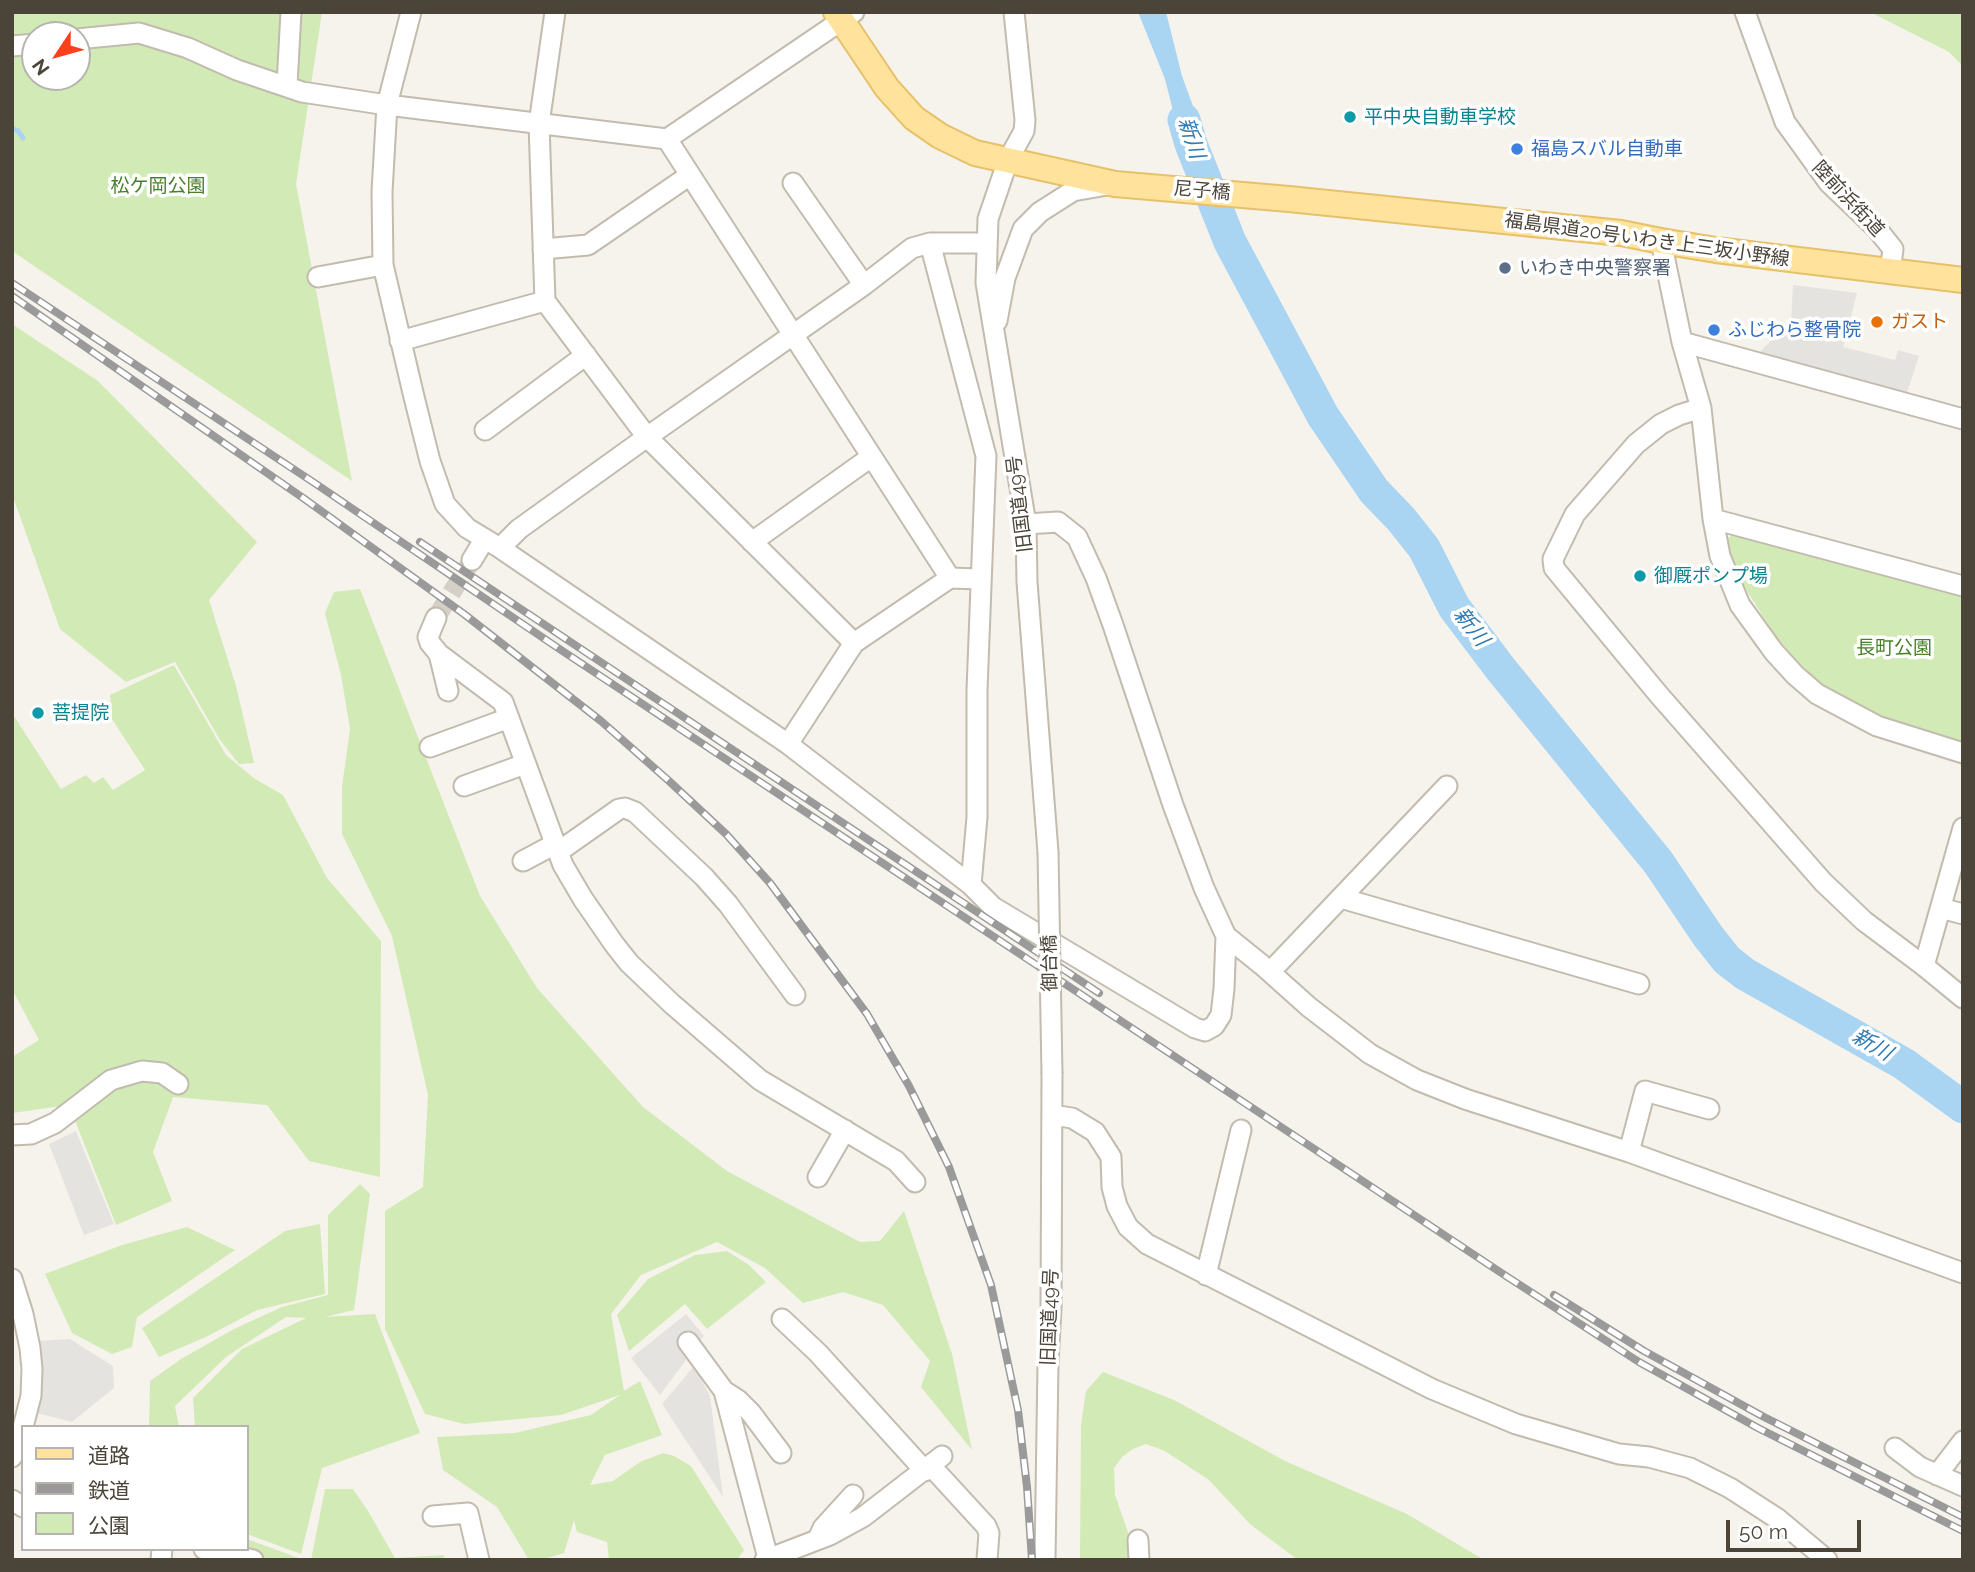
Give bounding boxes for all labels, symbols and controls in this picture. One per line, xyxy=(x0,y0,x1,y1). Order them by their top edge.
north arrow xyxy=(21,21,91,91)
text: N xyxy=(27,55,54,79)
place label: 平中央自動車学校 xyxy=(1364,106,1516,128)
marker: 平中央自動車学校 xyxy=(1342,109,1358,125)
water label: 新川 xyxy=(1173,114,1209,162)
place label: 福島スバル自動車 xyxy=(1531,138,1683,160)
marker: 福島スバル自動車 xyxy=(1509,141,1525,157)
street label: 陸前浜街道 xyxy=(1807,156,1889,242)
park label: 松ケ岡公園 xyxy=(111,175,205,197)
street label: 尼子橋 xyxy=(1173,177,1231,205)
street label: 福島県道20号いわき上三坂小野線 xyxy=(1503,209,1791,271)
place label: いわき中央警察署 xyxy=(1519,257,1671,279)
marker: いわき中央警察署 xyxy=(1497,260,1513,276)
place label: ガスト xyxy=(1891,311,1948,333)
marker: ガスト xyxy=(1869,314,1885,330)
place label: ふじわら整骨院 xyxy=(1728,319,1861,341)
marker: ふじわら整骨院 xyxy=(1706,322,1722,338)
street label: 旧国道49号 xyxy=(1003,454,1037,554)
place label: 御厩ポンプ場 xyxy=(1654,565,1768,587)
marker: 御厩ポンプ場 xyxy=(1632,568,1648,584)
water label: 新川 xyxy=(1448,603,1494,651)
park label: 長町公園 xyxy=(1856,637,1932,659)
place label: 菩提院 xyxy=(52,702,109,724)
marker: 菩提院 xyxy=(30,705,46,721)
street label: 御台橋 xyxy=(1038,934,1062,992)
water label: 新川 xyxy=(1848,1024,1896,1066)
street label: 旧国道49号 xyxy=(1037,1268,1063,1366)
legend xyxy=(21,1425,248,1551)
text: 道路 xyxy=(88,1443,130,1468)
text: 鉄道 xyxy=(88,1478,130,1503)
scale bar xyxy=(1730,1506,1865,1550)
text: 公園 xyxy=(88,1513,130,1538)
text: 50 m xyxy=(1739,1519,1788,1544)

